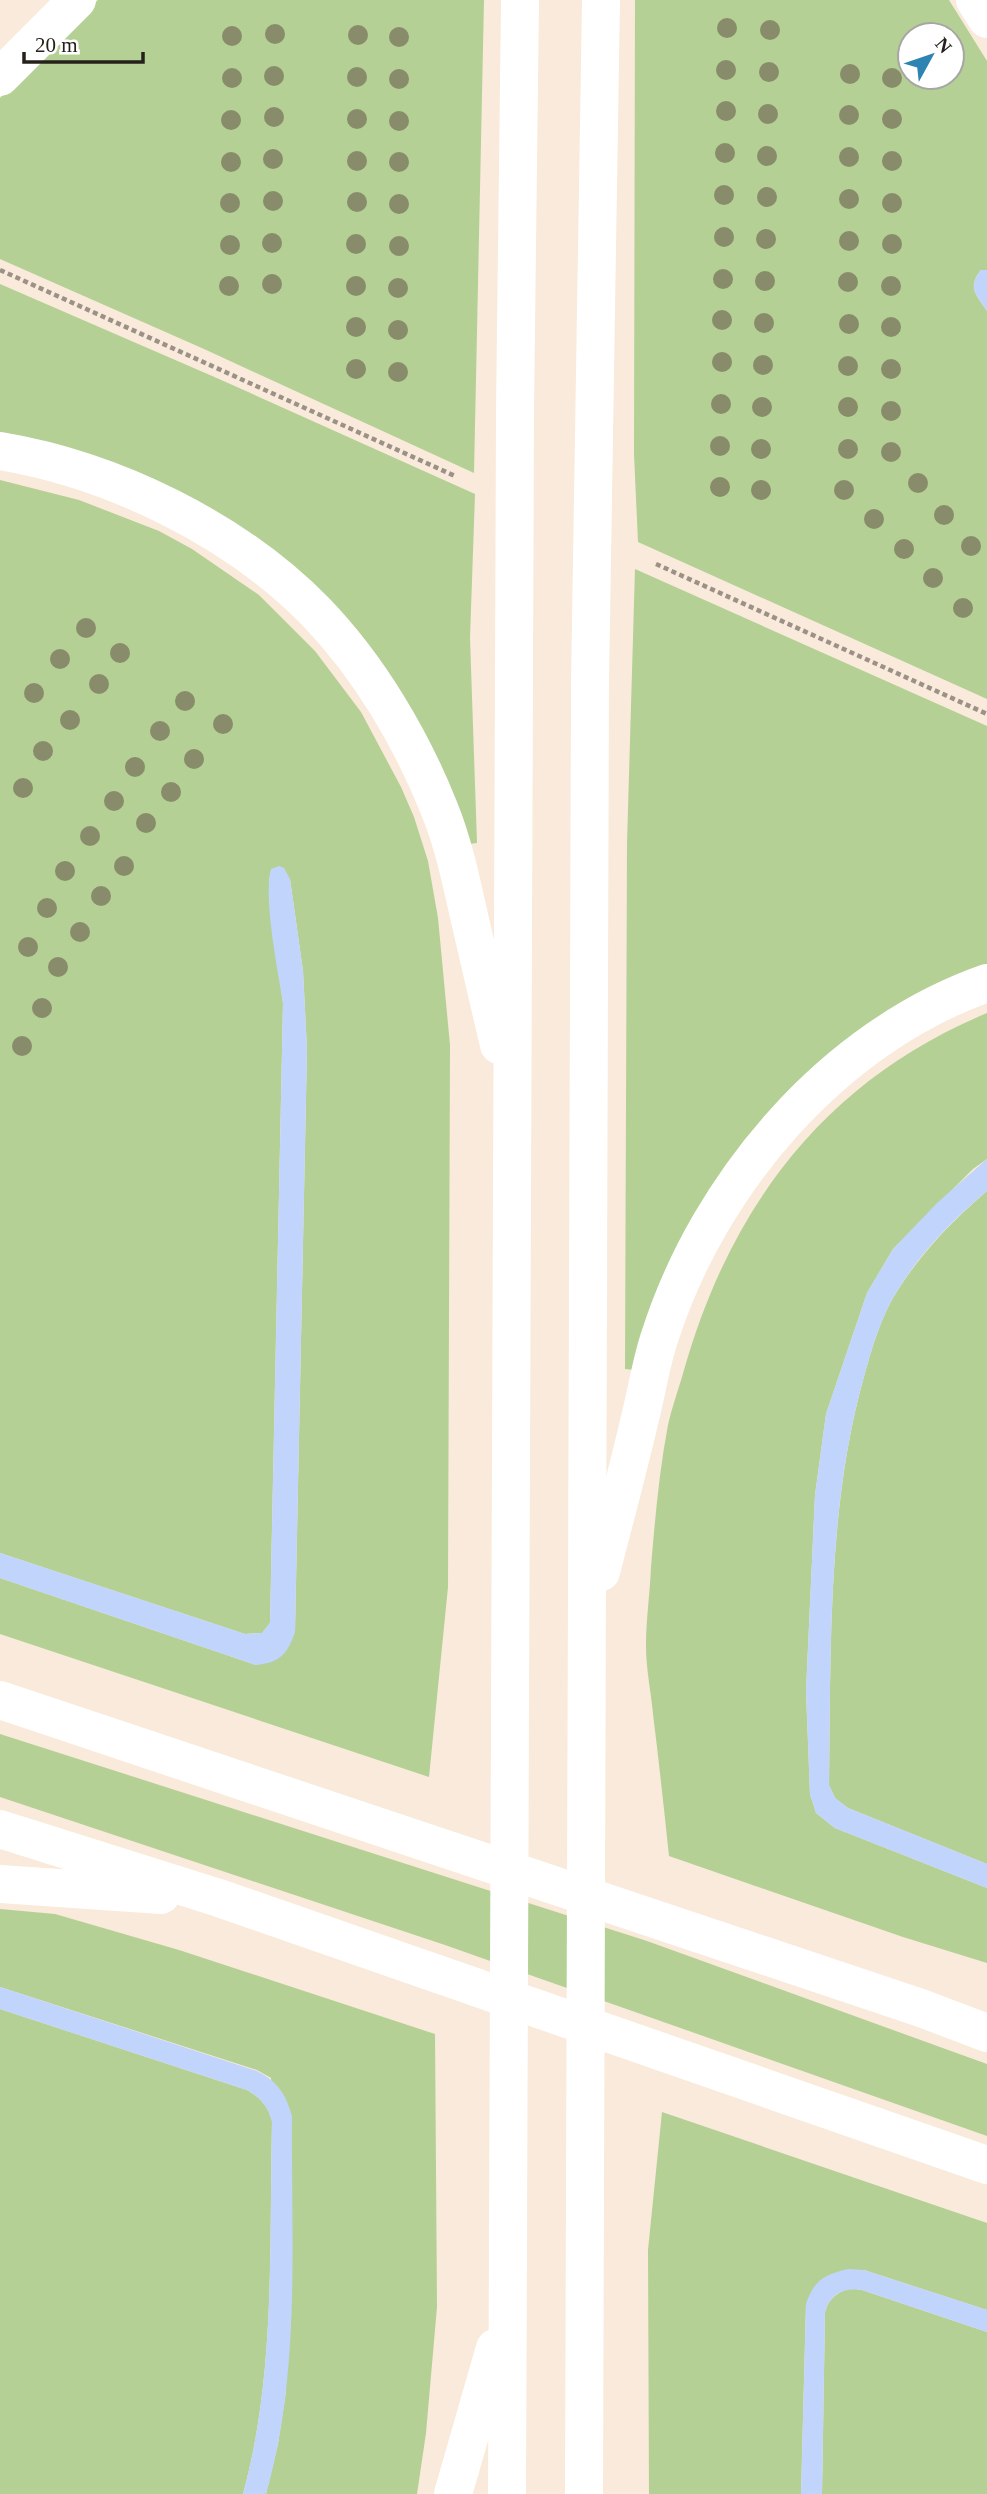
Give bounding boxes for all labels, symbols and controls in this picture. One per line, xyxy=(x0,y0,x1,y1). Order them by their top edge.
scale bar xyxy=(24,21,144,65)
north arrow xyxy=(896,21,966,91)
text: 20 m xyxy=(35,33,78,57)
text: N xyxy=(931,33,956,58)

